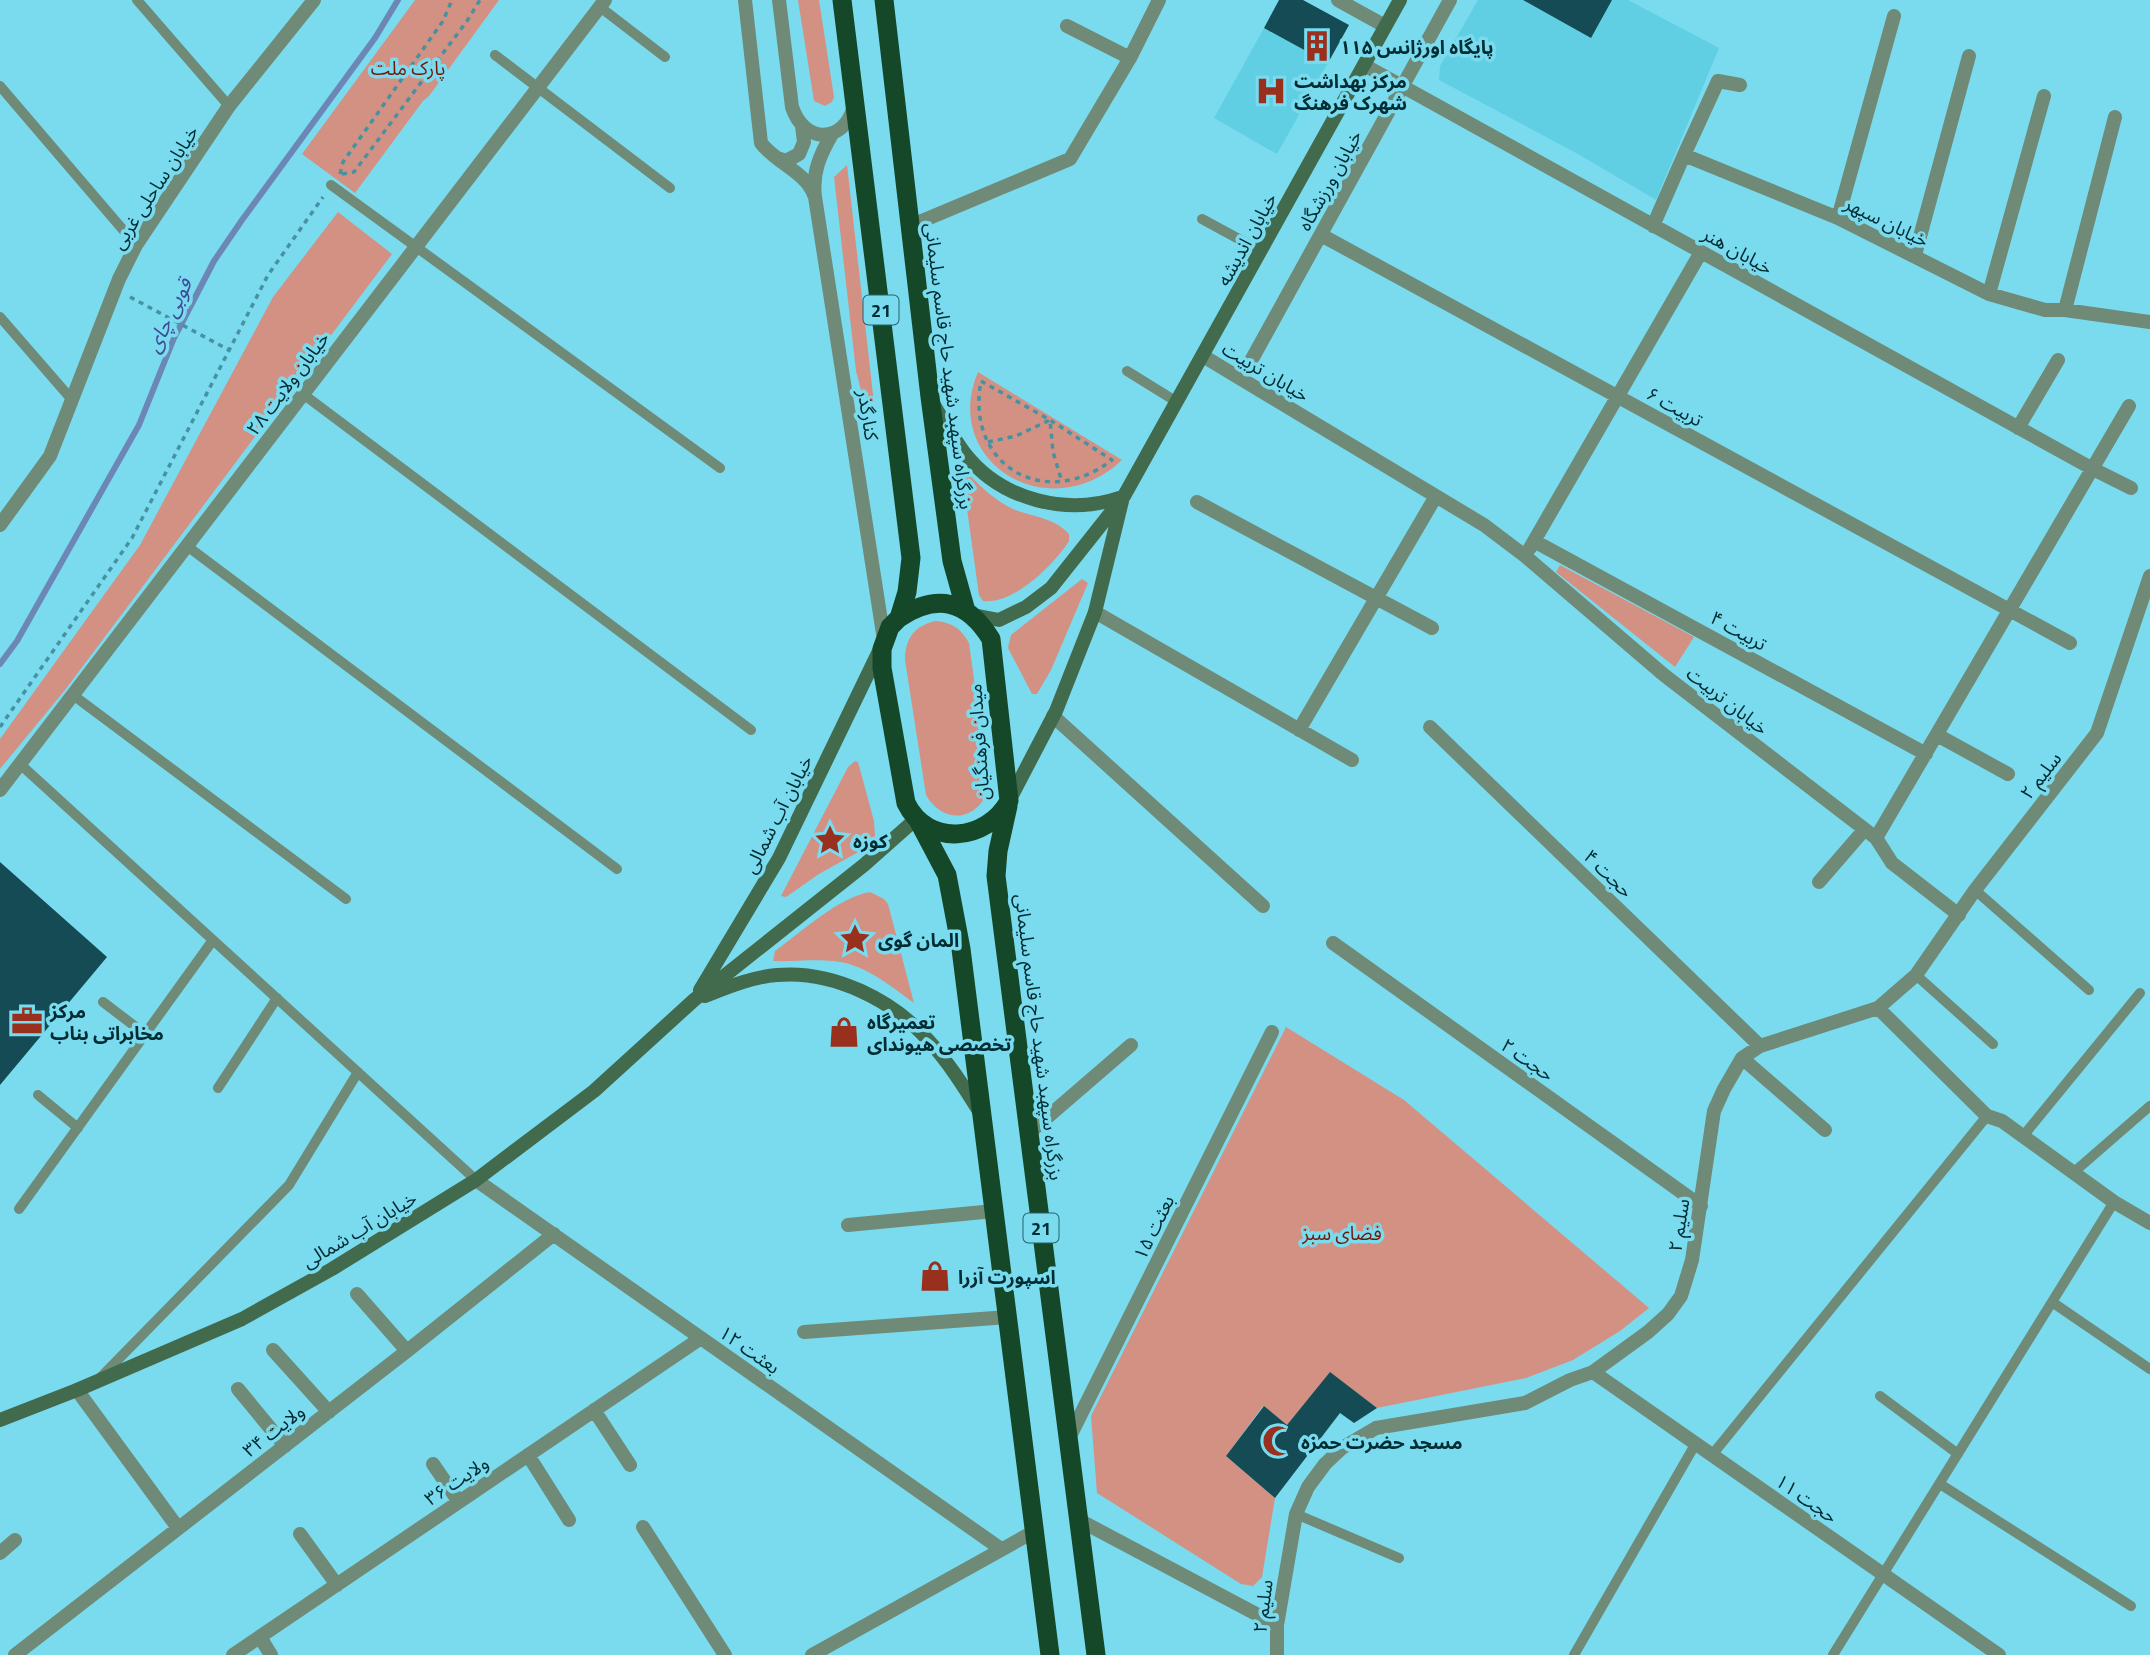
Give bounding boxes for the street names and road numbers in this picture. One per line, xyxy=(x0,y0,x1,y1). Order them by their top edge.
street label: خیابان ساحلی غربی xyxy=(103,119,205,255)
street label: خیابان ورزشگاه xyxy=(1289,124,1369,236)
street label: خیابان اندیشه xyxy=(1208,187,1284,291)
street label: خیابان سپهر xyxy=(1839,188,1934,254)
street label: خیابان هنر xyxy=(1697,218,1779,281)
street label: بزرگراه سپهبد شهید حاج قاسم سلیمانی xyxy=(917,221,982,511)
road number: 21 xyxy=(864,296,898,324)
street label: خیابان ولایت ۲۸ xyxy=(238,325,336,441)
street label: خیابان تربیت xyxy=(1217,334,1315,408)
street label: تربیت ۶ xyxy=(1641,379,1709,433)
street label: کنارگذر xyxy=(851,387,887,444)
street label: تربیت ۴ xyxy=(1705,603,1773,657)
street label: خیابان تربیت xyxy=(1681,659,1775,741)
street label: میدان فرهنگیان xyxy=(959,683,997,801)
street label: سلیم ۲ xyxy=(2012,745,2069,806)
street label: خیابان آب شمالی xyxy=(735,750,819,878)
street label: حجت ۴ xyxy=(1578,842,1640,904)
street label: بزرگراه سپهبد شهید حاج قاسم سلیمانی xyxy=(1007,892,1072,1182)
street label: حجت ۲ xyxy=(1495,1030,1561,1088)
street label: خیابان آب شمالی xyxy=(296,1183,422,1275)
street label: بعثت ۱۵ xyxy=(1125,1190,1181,1264)
street label: سلیم ۲ xyxy=(1660,1196,1697,1254)
road number: 21 xyxy=(1024,1213,1058,1242)
street label: بعثت ۱۲ xyxy=(714,1317,786,1381)
street label: ولایت ۳۴ xyxy=(236,1396,310,1464)
street label: ولایت ۳۶ xyxy=(418,1448,494,1512)
street label: حجت ۱۱ xyxy=(1770,1466,1844,1530)
street label: سلیم ۲ xyxy=(1244,1578,1281,1634)

